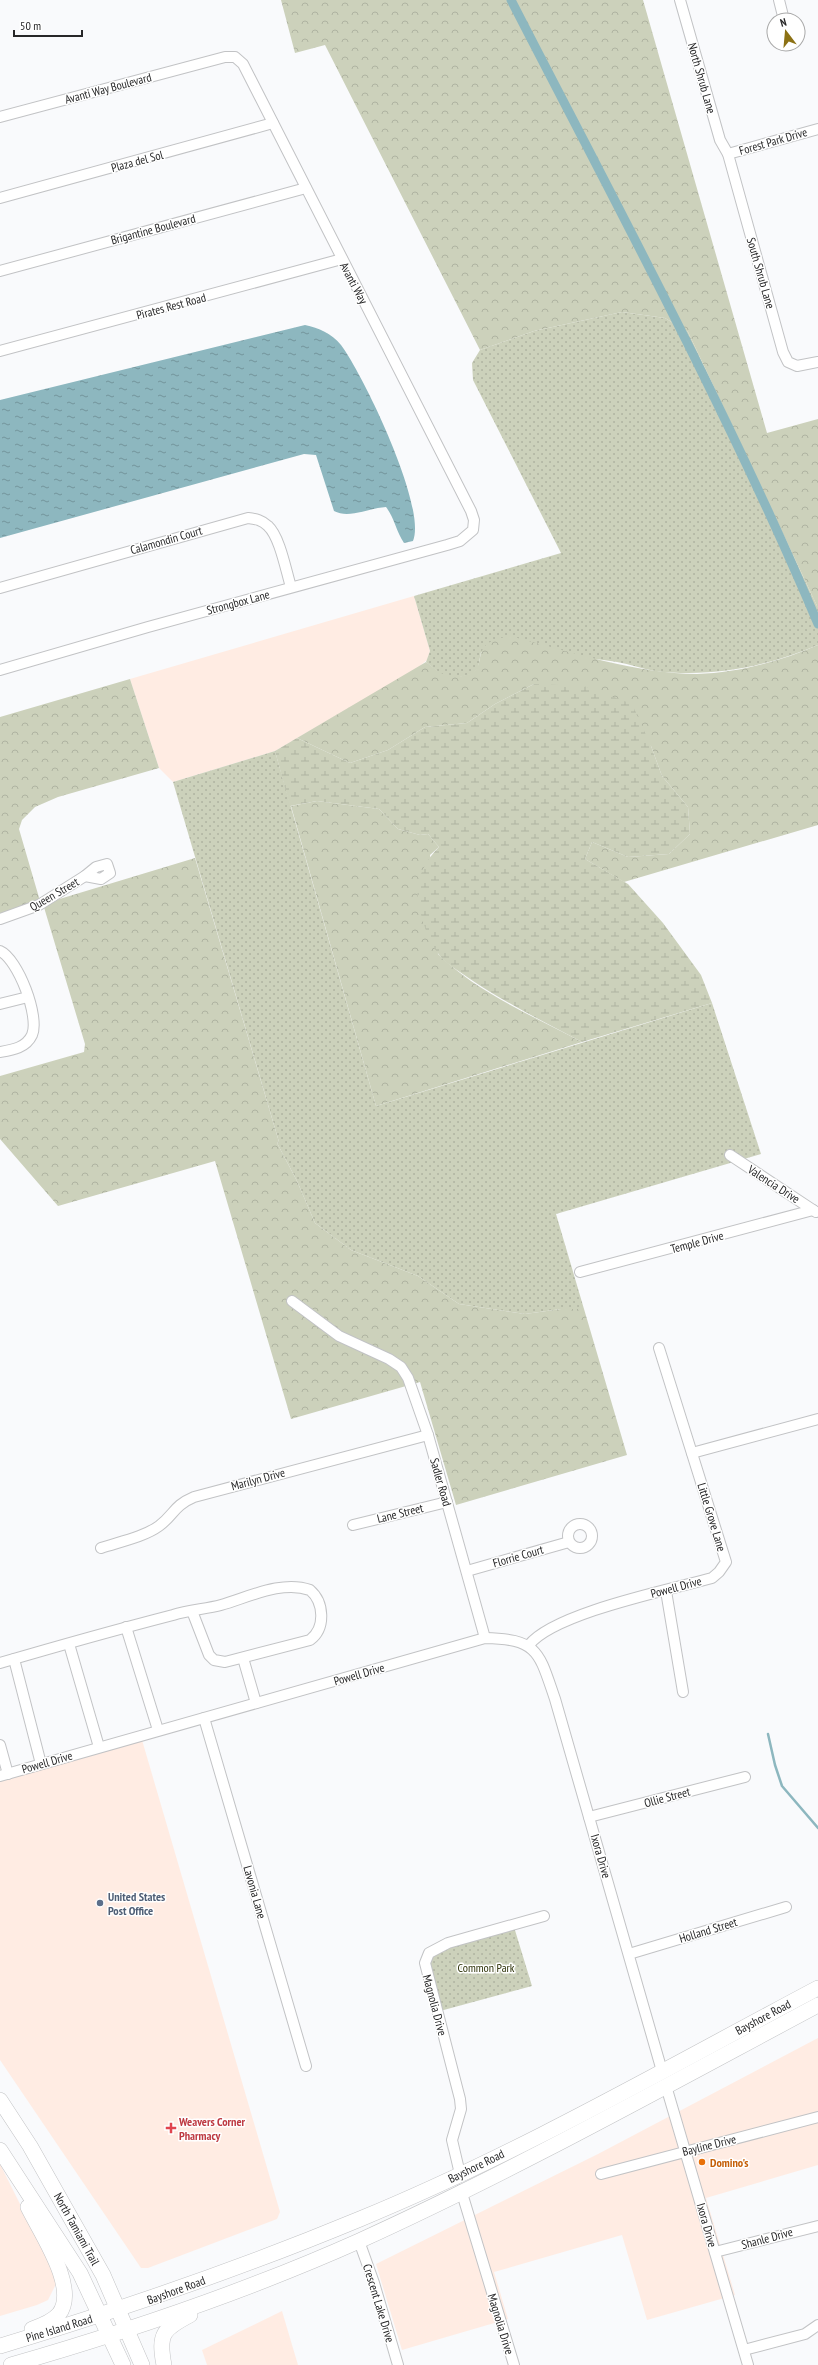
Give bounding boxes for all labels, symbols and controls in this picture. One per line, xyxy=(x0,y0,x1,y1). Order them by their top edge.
scale bar xyxy=(14,12,82,38)
north arrow xyxy=(766,12,806,52)
text: N xyxy=(778,15,788,30)
text: 50 m xyxy=(20,18,41,33)
street label: North Shrub Lane xyxy=(685,41,719,115)
street label: Avanti Way Boulevard xyxy=(63,69,153,107)
street label: Forest Park Drive xyxy=(737,124,809,158)
street label: Plaza del Sol xyxy=(109,147,165,175)
street label: Brigantine Boulevard xyxy=(109,210,197,248)
street label: South Shrub Lane xyxy=(744,236,778,310)
street label: Avanti Way xyxy=(337,259,371,307)
street label: Pirates Rest Road xyxy=(135,290,207,322)
street label: Calamondin Court xyxy=(128,522,204,557)
street label: Strongbox Lane xyxy=(205,586,271,618)
street label: Queen Street xyxy=(27,874,82,914)
street label: Valencia Drive xyxy=(744,1161,803,1206)
street label: Temple Drive xyxy=(669,1228,725,1256)
street label: Sadler Road xyxy=(427,1456,455,1508)
street label: Marilyn Drive xyxy=(229,1465,287,1493)
street label: Little Grove Lane xyxy=(694,1481,730,1553)
street label: Lane Street xyxy=(375,1500,425,1526)
street label: Florrie Court xyxy=(491,1541,546,1570)
street label: Powell Drive xyxy=(649,1573,703,1601)
street label: Powell Drive xyxy=(332,1660,386,1688)
street label: Powell Drive xyxy=(20,1748,74,1776)
street label: Ollie Street xyxy=(642,1783,692,1810)
street label: Ixora Drive xyxy=(588,1832,614,1880)
street label: Lavonia Lane xyxy=(240,1864,270,1920)
place label: United States Post Office xyxy=(108,1889,165,1918)
marker: United States Post Office xyxy=(95,1898,105,1908)
street label: Holland Street xyxy=(677,1914,739,1946)
park label: Common Park xyxy=(458,1960,515,1975)
street label: Magnolia Drive xyxy=(420,1973,450,2037)
street label: Bayshore Road xyxy=(733,1996,793,2038)
place label: Weavers Corner Pharmacy xyxy=(178,2114,246,2143)
marker: Weavers Corner Pharmacy xyxy=(166,2123,176,2133)
street label: Bayline Drive xyxy=(681,2131,738,2159)
street label: Bayshore Road xyxy=(445,2146,507,2186)
place label: Domino's xyxy=(710,2155,748,2170)
marker: Domino's xyxy=(697,2157,707,2167)
street label: North Tamiami Trail xyxy=(51,2190,103,2268)
street label: Ixora Drive xyxy=(694,2201,720,2249)
street label: Shanle Drive xyxy=(740,2224,794,2252)
street label: Crescent Lake Drive xyxy=(360,2262,398,2344)
street label: Bayshore Road xyxy=(145,2273,207,2307)
street label: Magnolia Drive xyxy=(485,2292,517,2356)
street label: Pine Island Road xyxy=(24,2311,94,2345)

